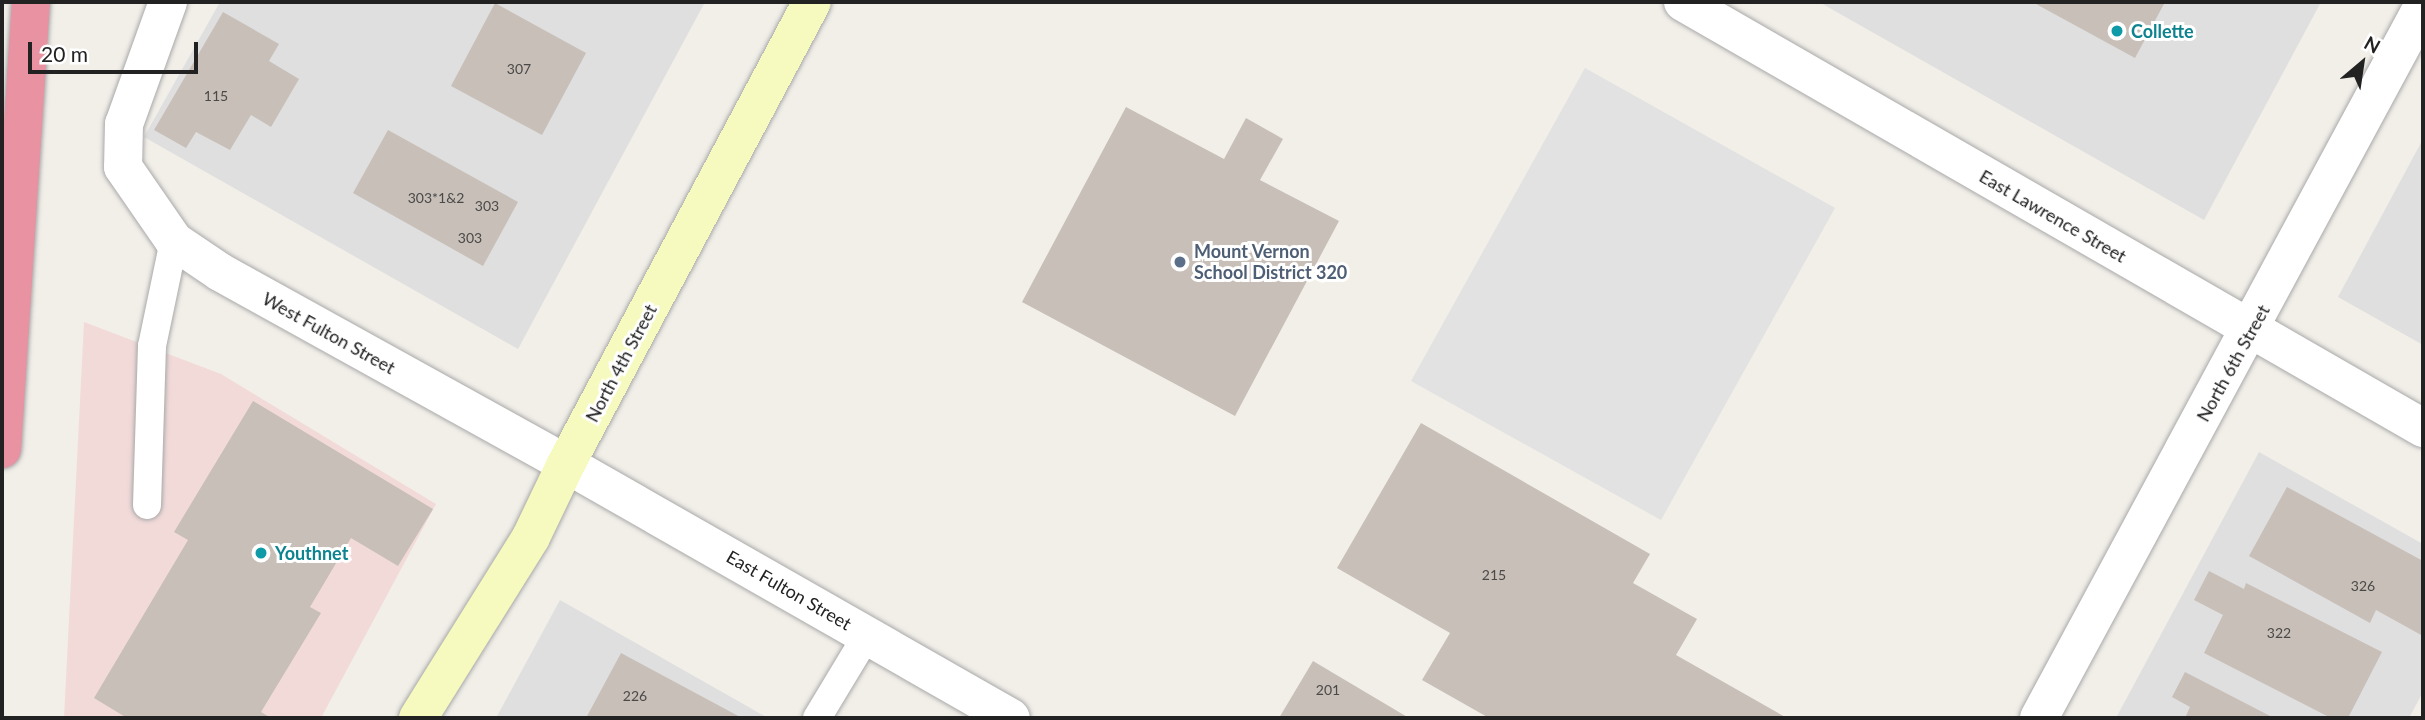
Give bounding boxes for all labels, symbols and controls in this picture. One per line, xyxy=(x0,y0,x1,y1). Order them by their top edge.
place label: Collette xyxy=(2131,20,2194,42)
marker: Collette xyxy=(2109,23,2125,39)
scale bar xyxy=(32,28,201,72)
north arrow xyxy=(2327,28,2397,98)
text: N xyxy=(2360,31,2384,58)
text: 20 m xyxy=(41,41,88,66)
house number: 307 xyxy=(507,61,531,77)
house number: 115 xyxy=(204,88,228,104)
street label: East Lawrence Street xyxy=(1976,165,2130,267)
house number: 303*1&2 xyxy=(408,190,464,206)
house number: 303 xyxy=(475,198,499,214)
house number: 303 xyxy=(458,230,482,246)
place label: Mount Vernon School District 320 xyxy=(1194,241,1347,284)
marker: Mount Vernon School District 320 xyxy=(1172,254,1188,270)
street label: West Fulton Street xyxy=(259,288,399,378)
street label: North 4th Street xyxy=(581,300,661,426)
street label: North 6th Street xyxy=(2192,301,2274,425)
place label: Youthnet xyxy=(275,542,348,564)
marker: Youthnet xyxy=(253,545,269,561)
street label: East Fulton Street xyxy=(723,546,855,634)
house number: 215 xyxy=(1482,567,1506,583)
house number: 326 xyxy=(2351,578,2375,594)
house number: 322 xyxy=(2267,625,2291,641)
house number: 201 xyxy=(1316,682,1340,698)
house number: 226 xyxy=(623,688,647,704)

